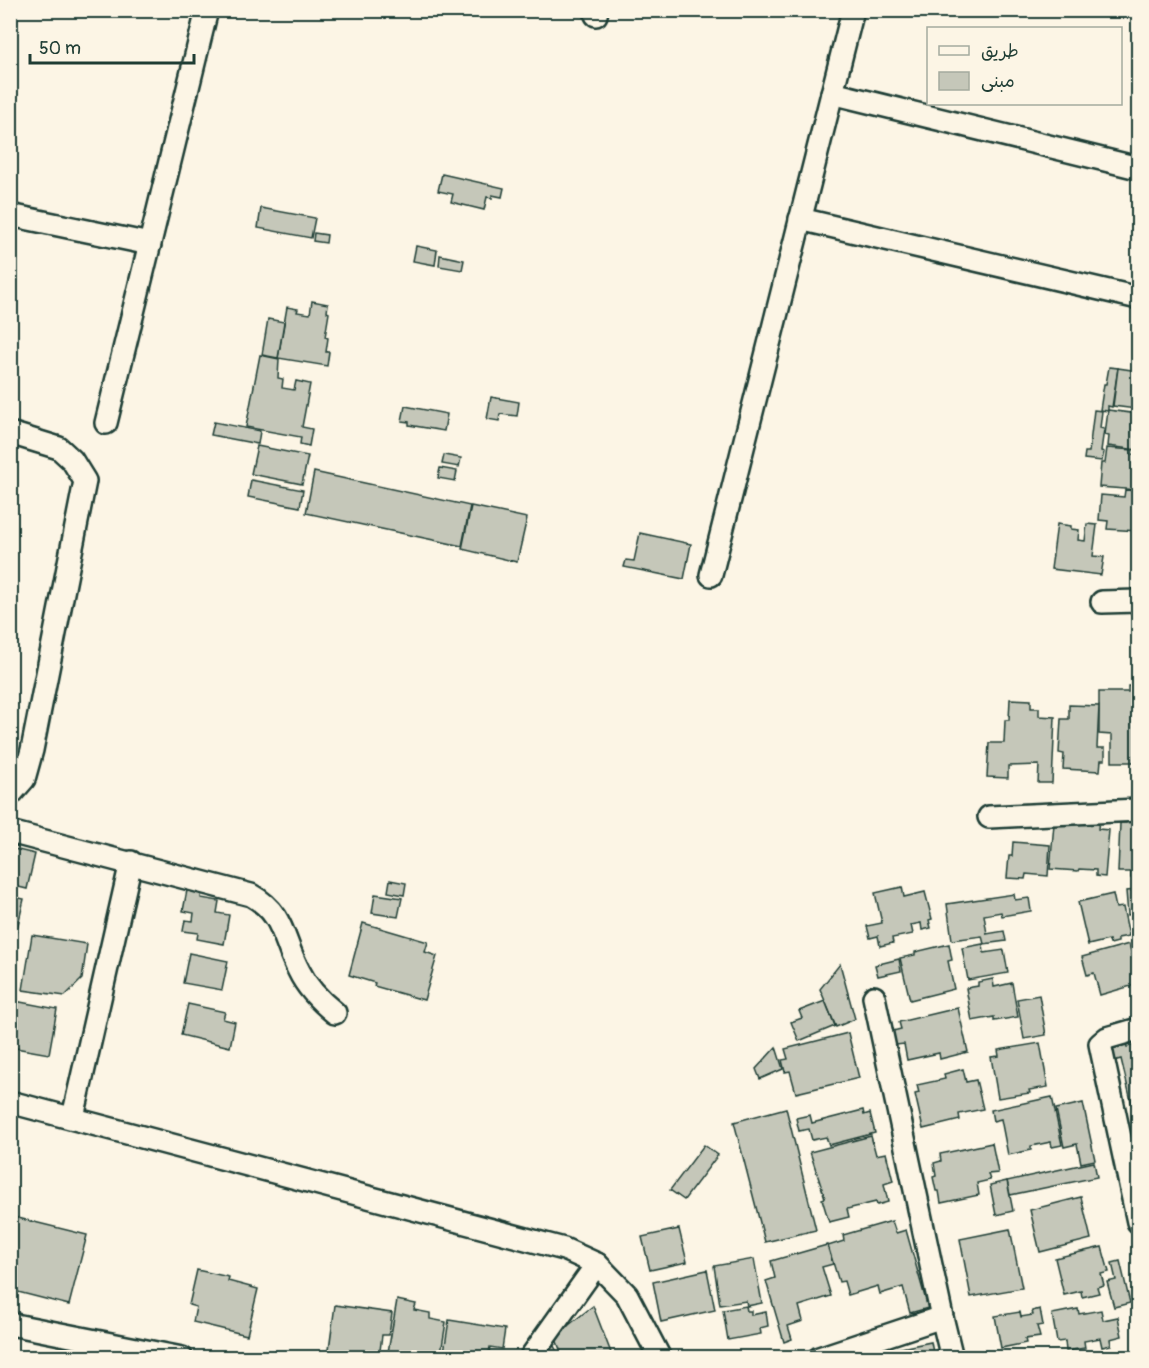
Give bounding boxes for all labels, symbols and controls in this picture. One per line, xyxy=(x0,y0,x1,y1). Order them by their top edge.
scale bar xyxy=(30,27,194,65)
legend xyxy=(927,27,1122,105)
text: 50 m xyxy=(39,37,81,60)
text: طريق xyxy=(981,40,1019,63)
text: مبنى xyxy=(981,70,1015,93)

